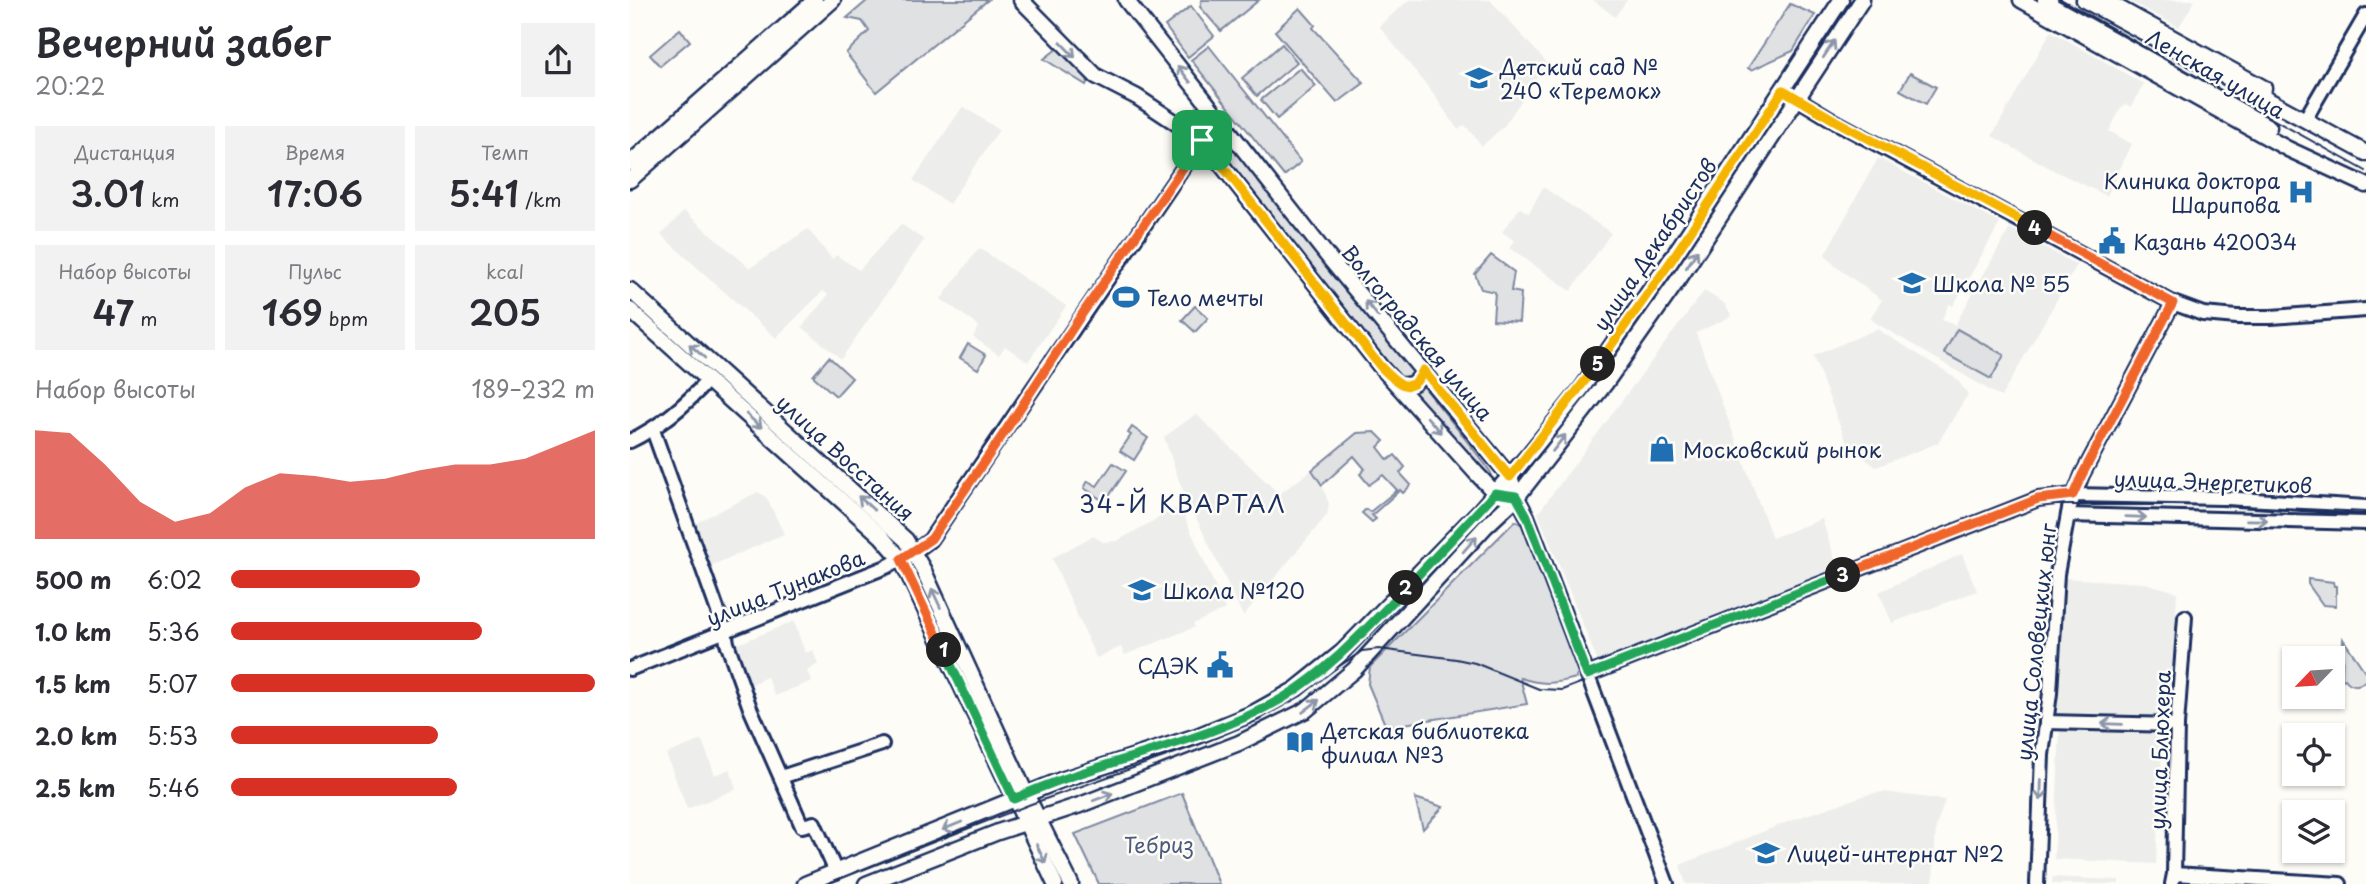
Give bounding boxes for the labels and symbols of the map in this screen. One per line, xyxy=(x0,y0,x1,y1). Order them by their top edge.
street label: Ленская улица xyxy=(2141,20,2292,126)
one-way arrow xyxy=(1822,40,1836,59)
one-way arrow xyxy=(1060,41,1077,58)
place label: Детский сад № 240 «Теремок» xyxy=(1499,50,1661,106)
school or university icon: Детский сад № 240 «Теремок» xyxy=(1464,63,1494,93)
one-way arrow xyxy=(1176,66,1191,84)
pin xyxy=(1172,110,1232,170)
street label: улица Декабристов xyxy=(1584,151,1724,337)
place label: Клиника доктора Шарипова xyxy=(2104,164,2280,220)
hospital icon: Клиника доктора Шарипова xyxy=(2286,177,2316,207)
pin: 4 xyxy=(2018,210,2052,246)
place label: Казань 420034 xyxy=(2133,225,2297,257)
public building icon: Казань 420034 xyxy=(2097,226,2127,256)
street label: Волгоградская улица xyxy=(1335,237,1502,428)
one-way arrow xyxy=(1686,249,1700,269)
place label: Школа № 55 xyxy=(1933,267,2070,299)
school or university icon: Школа № 55 xyxy=(1897,268,1927,298)
place label: Тело мечты xyxy=(1147,281,1264,313)
sports icon: Тело мечты xyxy=(1111,282,1141,312)
one-way arrow xyxy=(1364,300,1380,318)
one-way arrow xyxy=(689,343,706,360)
pin: 5 xyxy=(1580,346,1616,382)
street label: улица Восстания xyxy=(770,386,922,528)
one-way arrow xyxy=(745,413,763,429)
one-way arrow xyxy=(1426,416,1442,434)
place label: Московский рынок xyxy=(1683,433,1882,465)
one-way arrow xyxy=(1552,434,1567,453)
shop icon: Московский рынок xyxy=(1647,434,1677,464)
street label: улица Энергетиков xyxy=(2113,462,2313,500)
district label: 34-Й КВАРТАЛ xyxy=(1079,485,1287,521)
one-way arrow xyxy=(858,495,875,512)
one-way arrow xyxy=(2124,510,2147,524)
one-way arrow xyxy=(2245,513,2268,527)
street label: улица Соловецких юнг xyxy=(2007,521,2063,762)
one-way arrow xyxy=(1462,535,1478,553)
street label: улица Тунакова xyxy=(701,541,869,633)
pin: 3 xyxy=(1826,558,1860,592)
pin: 2 xyxy=(1388,570,1424,606)
place label: Школа №120 xyxy=(1163,574,1305,606)
school or university icon: Школа №120 xyxy=(1127,575,1157,605)
one-way arrow xyxy=(929,588,943,609)
pin: 1 xyxy=(926,632,962,668)
north arrow xyxy=(2282,646,2345,709)
place label: СДЭК xyxy=(1137,649,1199,681)
public building icon: СДЭК xyxy=(1205,650,1235,680)
street label: улица Блюхера xyxy=(2140,670,2178,830)
one-way arrow xyxy=(1301,698,1319,713)
place label: Детская библиотека филиал №3 xyxy=(1320,714,1529,770)
one-way arrow xyxy=(2101,717,2124,730)
library icon: Детская библиотека филиал №3 xyxy=(1285,727,1315,757)
one-way arrow xyxy=(2034,778,2047,801)
one-way arrow xyxy=(1091,789,1113,802)
one-way arrow xyxy=(941,820,963,833)
park label: Тебриз xyxy=(1124,828,1194,860)
place label: Лицей-интернат №2 xyxy=(1787,837,2004,869)
school or university icon: Лицей-интернат №2 xyxy=(1751,838,1781,868)
one-way arrow xyxy=(1035,843,1048,864)

